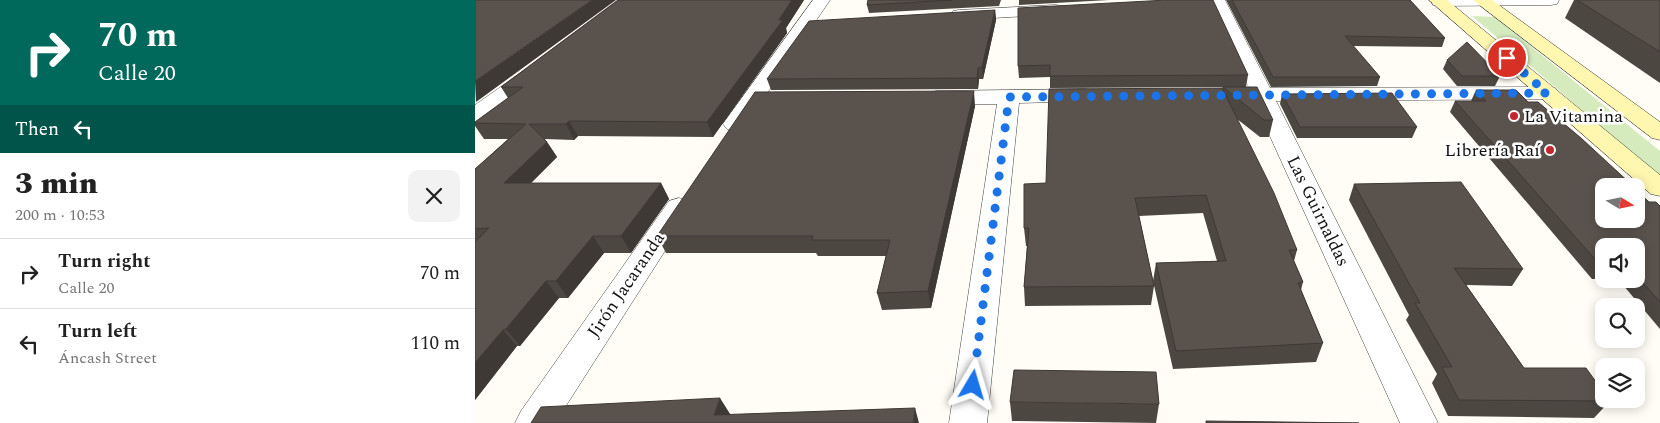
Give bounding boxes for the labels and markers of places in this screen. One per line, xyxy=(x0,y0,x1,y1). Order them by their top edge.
pin xyxy=(1486,37,1528,79)
place label: La Vitamina xyxy=(1524,103,1623,130)
marker: La Vitamina xyxy=(1508,110,1520,122)
place label: Librería Raí xyxy=(1444,137,1541,164)
marker: Librería Raí xyxy=(1544,144,1556,156)

